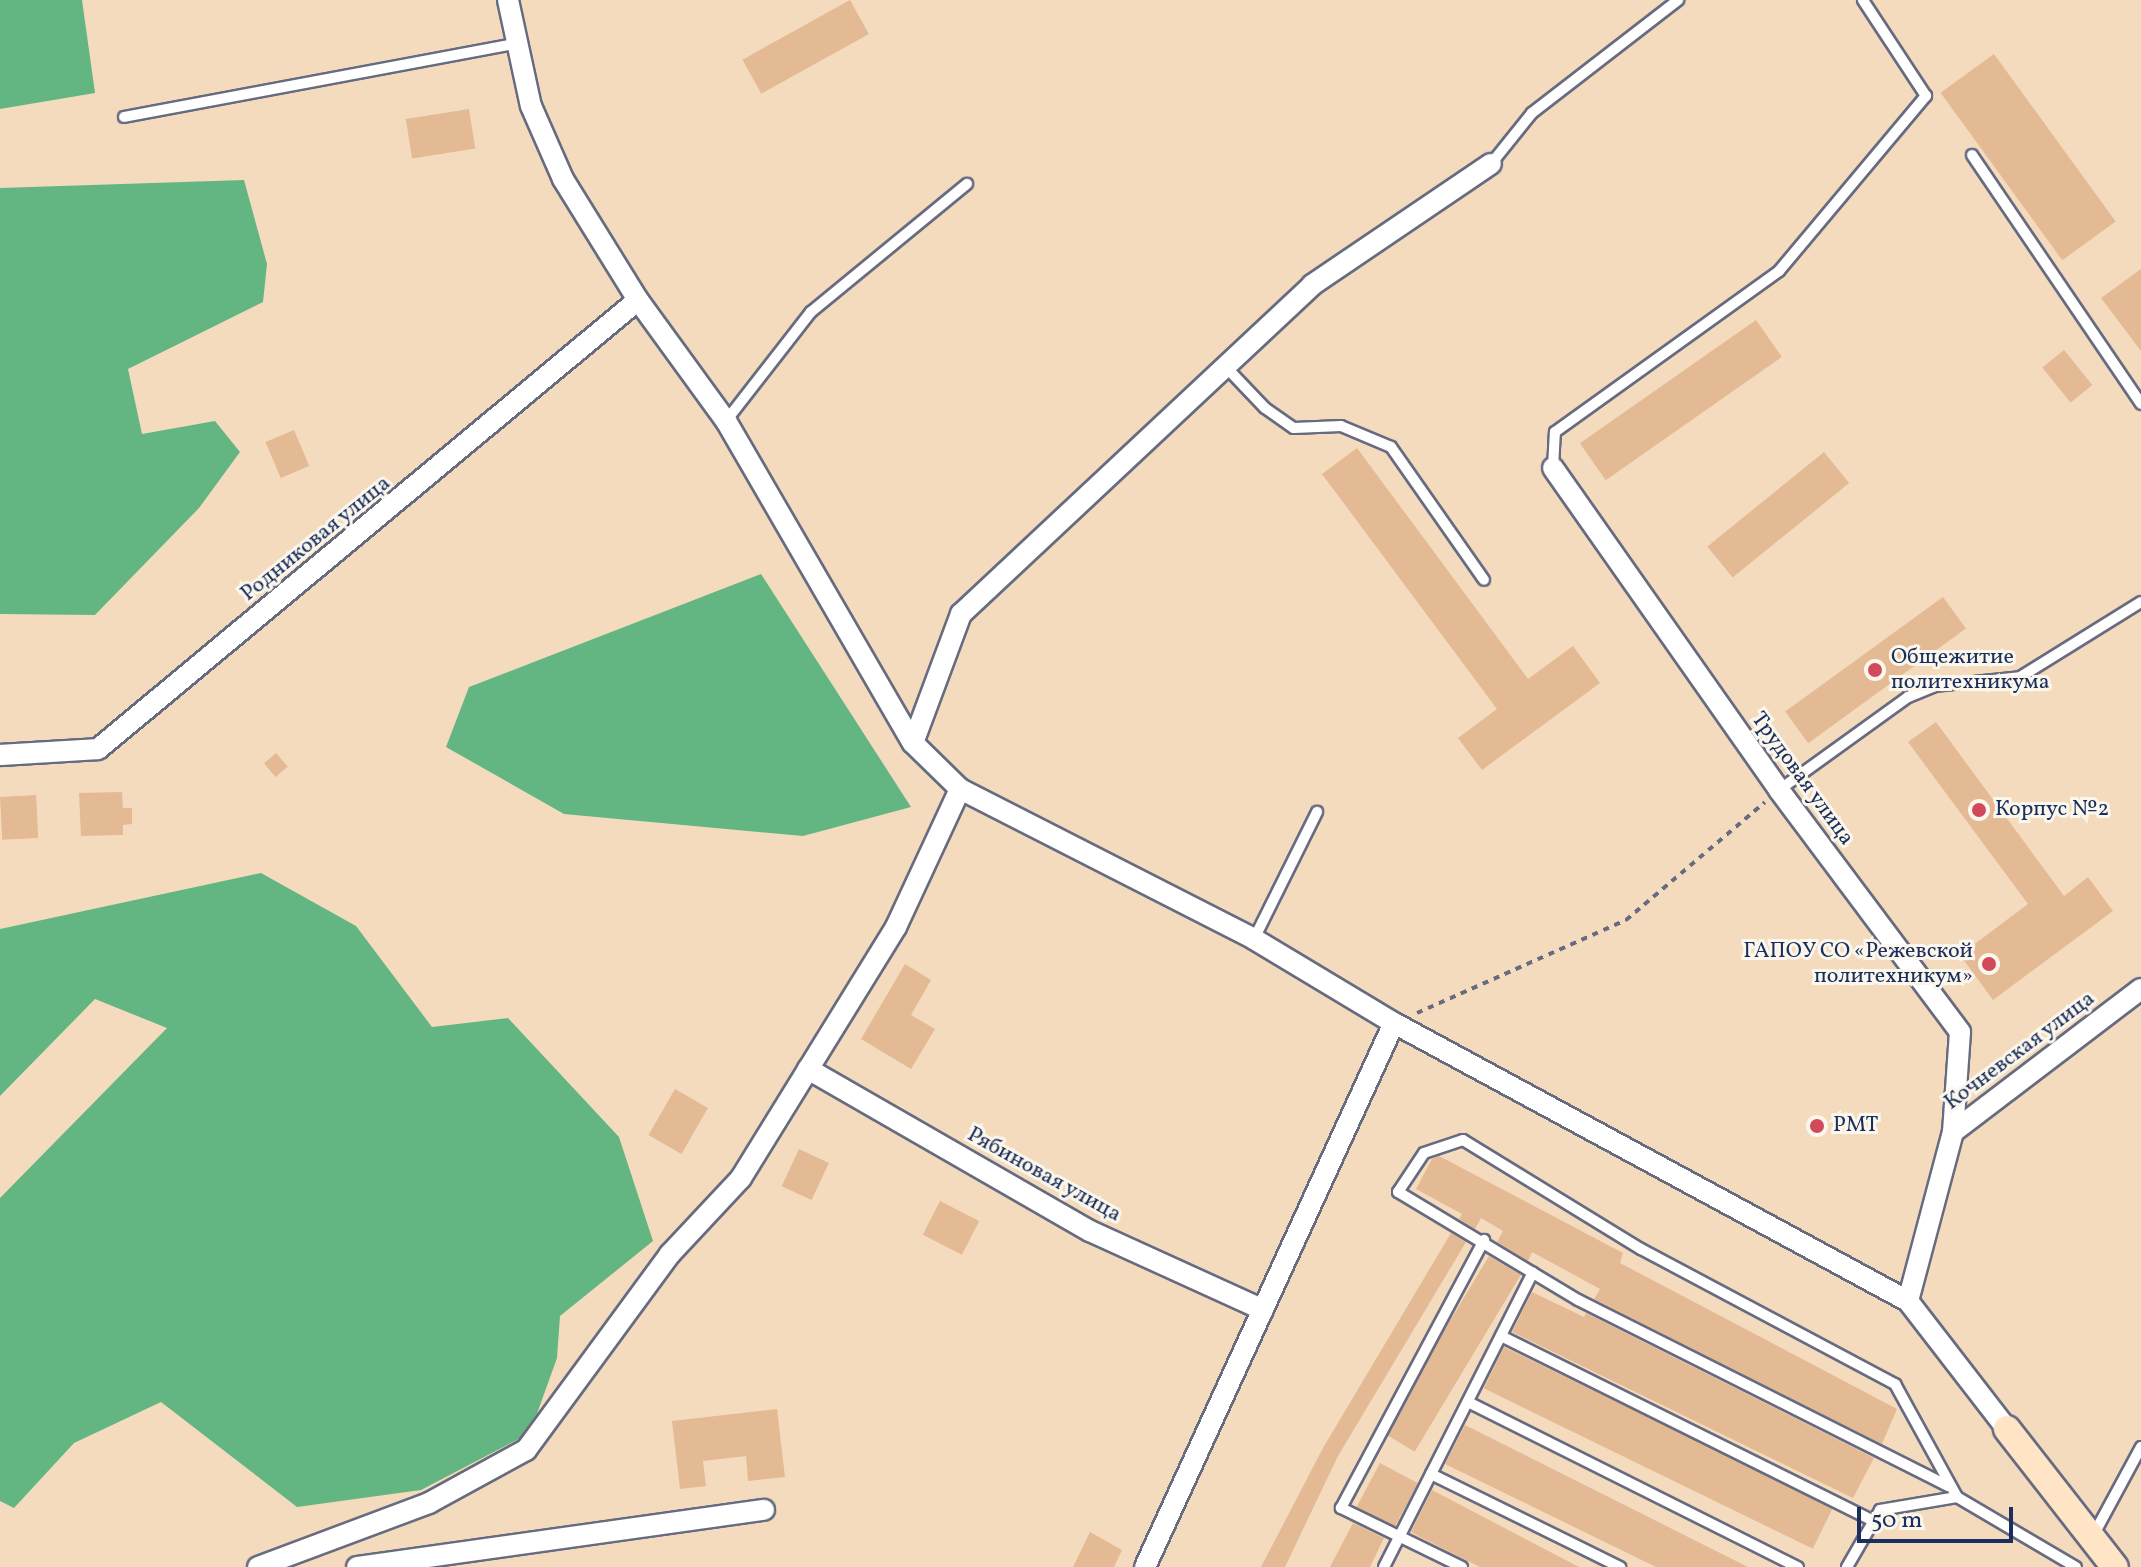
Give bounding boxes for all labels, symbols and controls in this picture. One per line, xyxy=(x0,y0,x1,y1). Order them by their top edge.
street label: Родниковая улица xyxy=(236,470,396,608)
place label: Общежитие политехникума xyxy=(1891,644,2050,696)
marker: Общежитие политехникума xyxy=(1866,661,1884,679)
street label: Трудовая улица xyxy=(1745,707,1859,851)
place label: Корпус №2 xyxy=(1995,797,2109,823)
marker: Корпус №2 xyxy=(1970,801,1988,819)
place label: ГАПОУ СО «Режевской политехникум» xyxy=(1742,938,1973,990)
marker: ГАПОУ СО «Режевской политехникум» xyxy=(1980,955,1998,973)
street label: Кочневская улица xyxy=(1939,986,2101,1116)
place label: РМТ xyxy=(1833,1113,1878,1139)
marker: РМТ xyxy=(1808,1117,1826,1135)
street label: Рябиновая улица xyxy=(962,1122,1126,1228)
scale bar xyxy=(1861,1491,2017,1541)
text: 50 m xyxy=(1871,1504,1923,1538)

